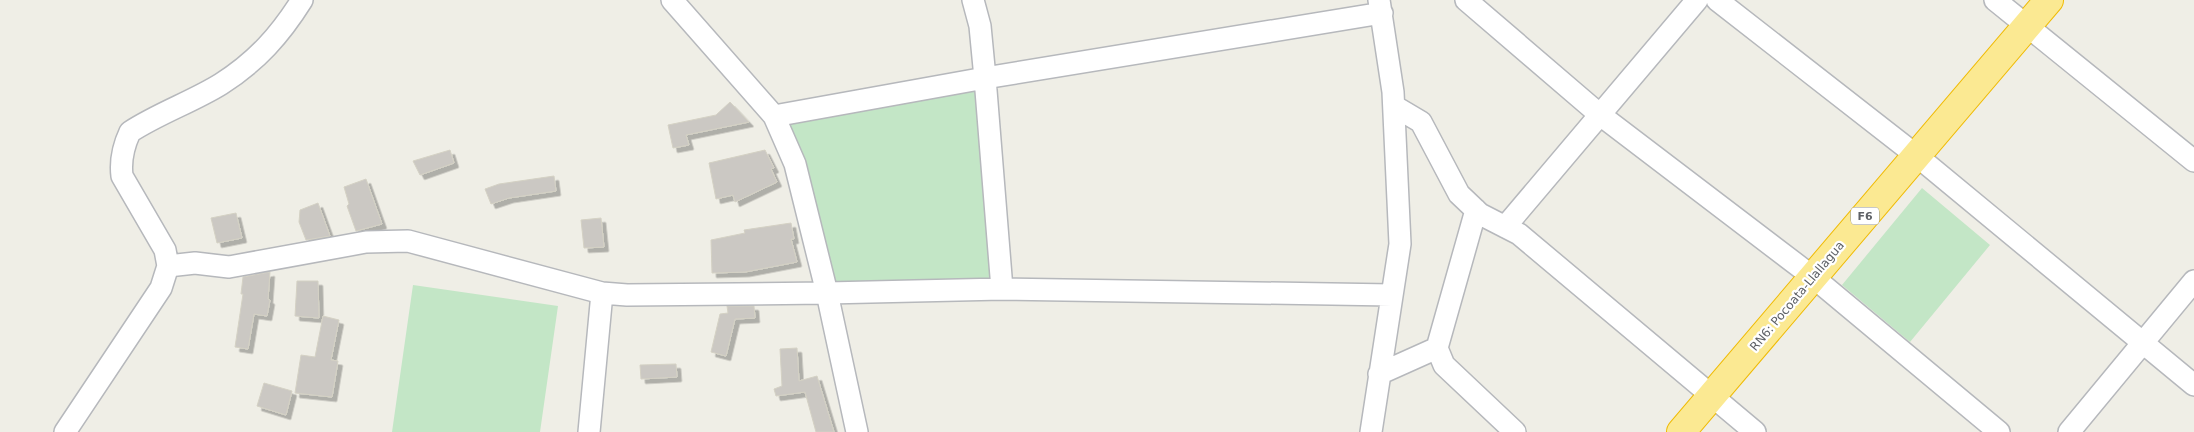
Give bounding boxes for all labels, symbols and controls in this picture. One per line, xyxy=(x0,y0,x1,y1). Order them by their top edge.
road number: F6 xyxy=(1851,208,1879,225)
street label: RN6: Pocoata-Llallagua xyxy=(1747,238,1847,354)

